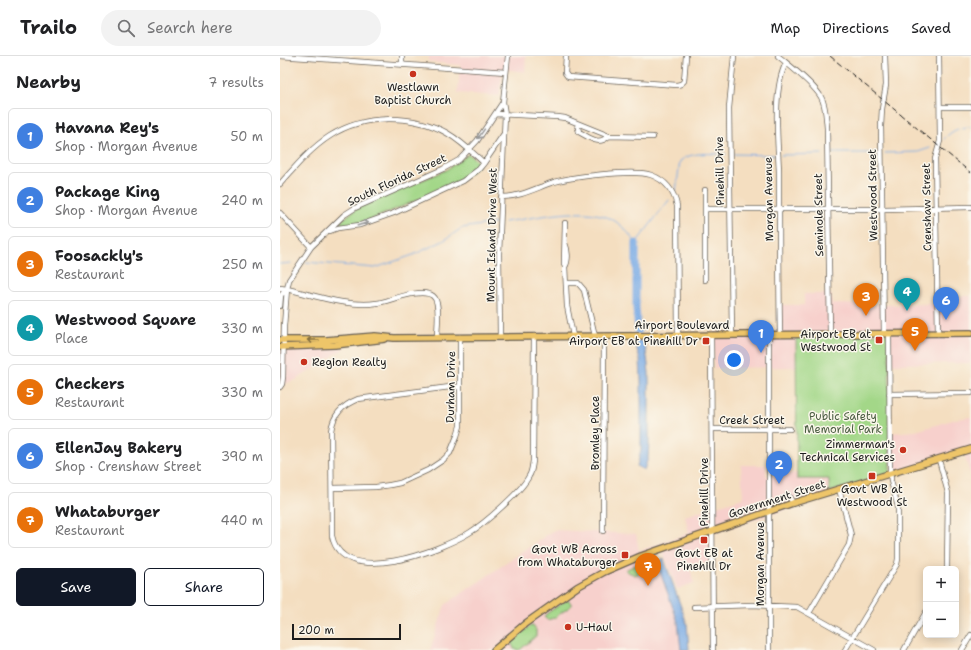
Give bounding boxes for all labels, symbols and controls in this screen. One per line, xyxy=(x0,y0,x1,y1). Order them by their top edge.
search box xyxy=(101,10,381,46)
text: Trailo xyxy=(20,15,77,40)
icon: search xyxy=(115,17,137,39)
text: Search here xyxy=(147,18,233,38)
text: Map xyxy=(771,19,801,37)
text: Directions xyxy=(823,19,889,37)
text: Saved xyxy=(911,19,951,37)
marker: Westlawn Baptist Church xyxy=(408,69,418,79)
text: Nearby xyxy=(16,71,81,93)
text: 7 results xyxy=(208,74,264,91)
place label: Westlawn Baptist Church xyxy=(375,80,452,108)
text: Havana Rey's xyxy=(55,118,159,138)
text: 1 xyxy=(27,128,33,145)
text: 50 m xyxy=(230,128,263,145)
one-way arrow xyxy=(477,129,485,140)
street label: Pinehill Drive xyxy=(712,136,728,206)
text: Shop · Morgan Avenue xyxy=(55,138,198,155)
street label: Westwood Street xyxy=(865,149,881,241)
street label: South Florida Street xyxy=(345,150,449,210)
street label: Morgan Avenue xyxy=(761,157,777,241)
street label: Crenshaw Street xyxy=(919,163,935,251)
street label: Mount Island Drive West xyxy=(483,168,501,302)
street label: Seminole Street xyxy=(811,173,827,257)
text: Package King xyxy=(55,182,160,202)
text: 2 xyxy=(25,192,35,209)
text: 240 m xyxy=(221,192,263,209)
text: Shop · Morgan Avenue xyxy=(55,202,198,219)
one-way arrow xyxy=(356,220,369,227)
text: Foosackly's xyxy=(55,246,143,266)
text: 3 xyxy=(25,256,35,273)
text: 250 m xyxy=(222,256,263,273)
text: Restaurant xyxy=(55,266,125,283)
pin: 4 xyxy=(894,278,920,311)
pin: 3 xyxy=(853,283,879,316)
pin: 6 xyxy=(933,287,959,320)
text: Westwood Square xyxy=(55,310,196,330)
street label: Airport Boulevard xyxy=(635,318,729,333)
pin: 5 xyxy=(902,318,928,351)
text: 4 xyxy=(25,320,35,337)
text: 330 m xyxy=(221,320,263,337)
pin: 1 xyxy=(748,320,774,353)
place label: Airport EB at Westwood St xyxy=(800,327,871,355)
text: Place xyxy=(55,330,88,347)
place label: Airport EB at Pinehill Dr xyxy=(569,334,698,349)
marker: Airport EB at Westwood St xyxy=(874,335,884,345)
one-way arrow xyxy=(307,336,320,344)
marker: Airport EB at Pinehill Dr xyxy=(701,336,711,346)
your location xyxy=(724,350,744,370)
street label: Durham Drive xyxy=(443,351,459,423)
place label: Region Realty xyxy=(312,355,386,370)
marker: Region Realty xyxy=(299,357,309,367)
text: Checkers xyxy=(55,374,125,394)
text: 5 xyxy=(26,384,34,401)
text: 330 m xyxy=(221,384,263,401)
text: Restaurant xyxy=(55,394,125,411)
street label: Bromley Place xyxy=(588,396,603,470)
park label: Public Safety Memorial Park xyxy=(804,409,882,437)
street label: Creek Street xyxy=(719,413,785,428)
place label: Zimmerman's Technical Services xyxy=(800,437,895,465)
text: EllenJay Bakery xyxy=(55,438,182,458)
marker: Zimmerman's Technical Services xyxy=(898,445,908,455)
text: 6 xyxy=(25,448,35,465)
text: 390 m xyxy=(221,448,263,465)
pin: 2 xyxy=(766,451,792,484)
street label: Pinehill Drive xyxy=(697,457,712,527)
text: Shop · Crenshaw Street xyxy=(55,458,202,475)
marker: Govt WB at Westwood St xyxy=(867,471,877,481)
street label: Government Street xyxy=(727,476,828,522)
place label: Govt WB at Westwood St xyxy=(837,482,907,510)
text: Whataburger xyxy=(55,502,160,522)
text: 7 xyxy=(25,512,35,529)
text: 440 m xyxy=(221,512,263,529)
text: Restaurant xyxy=(55,522,125,539)
street label: Morgan Avenue xyxy=(753,522,768,606)
marker: Govt EB at Pinehill Dr xyxy=(699,535,709,545)
place label: Govt WB Across from Whataburger xyxy=(518,542,617,570)
place label: Govt EB at Pinehill Dr xyxy=(675,546,733,574)
marker: Govt WB Across from Whataburger xyxy=(620,550,630,560)
pin: 7 xyxy=(635,553,661,586)
map controls xyxy=(923,566,959,638)
button: + xyxy=(923,566,959,602)
button: Save xyxy=(16,568,136,606)
button: Share xyxy=(144,568,264,606)
button: − xyxy=(923,602,959,638)
place label: U-Haul xyxy=(576,620,613,635)
scale bar xyxy=(292,622,401,641)
marker: U-Haul xyxy=(563,622,573,632)
text: 200 m xyxy=(298,623,334,638)

